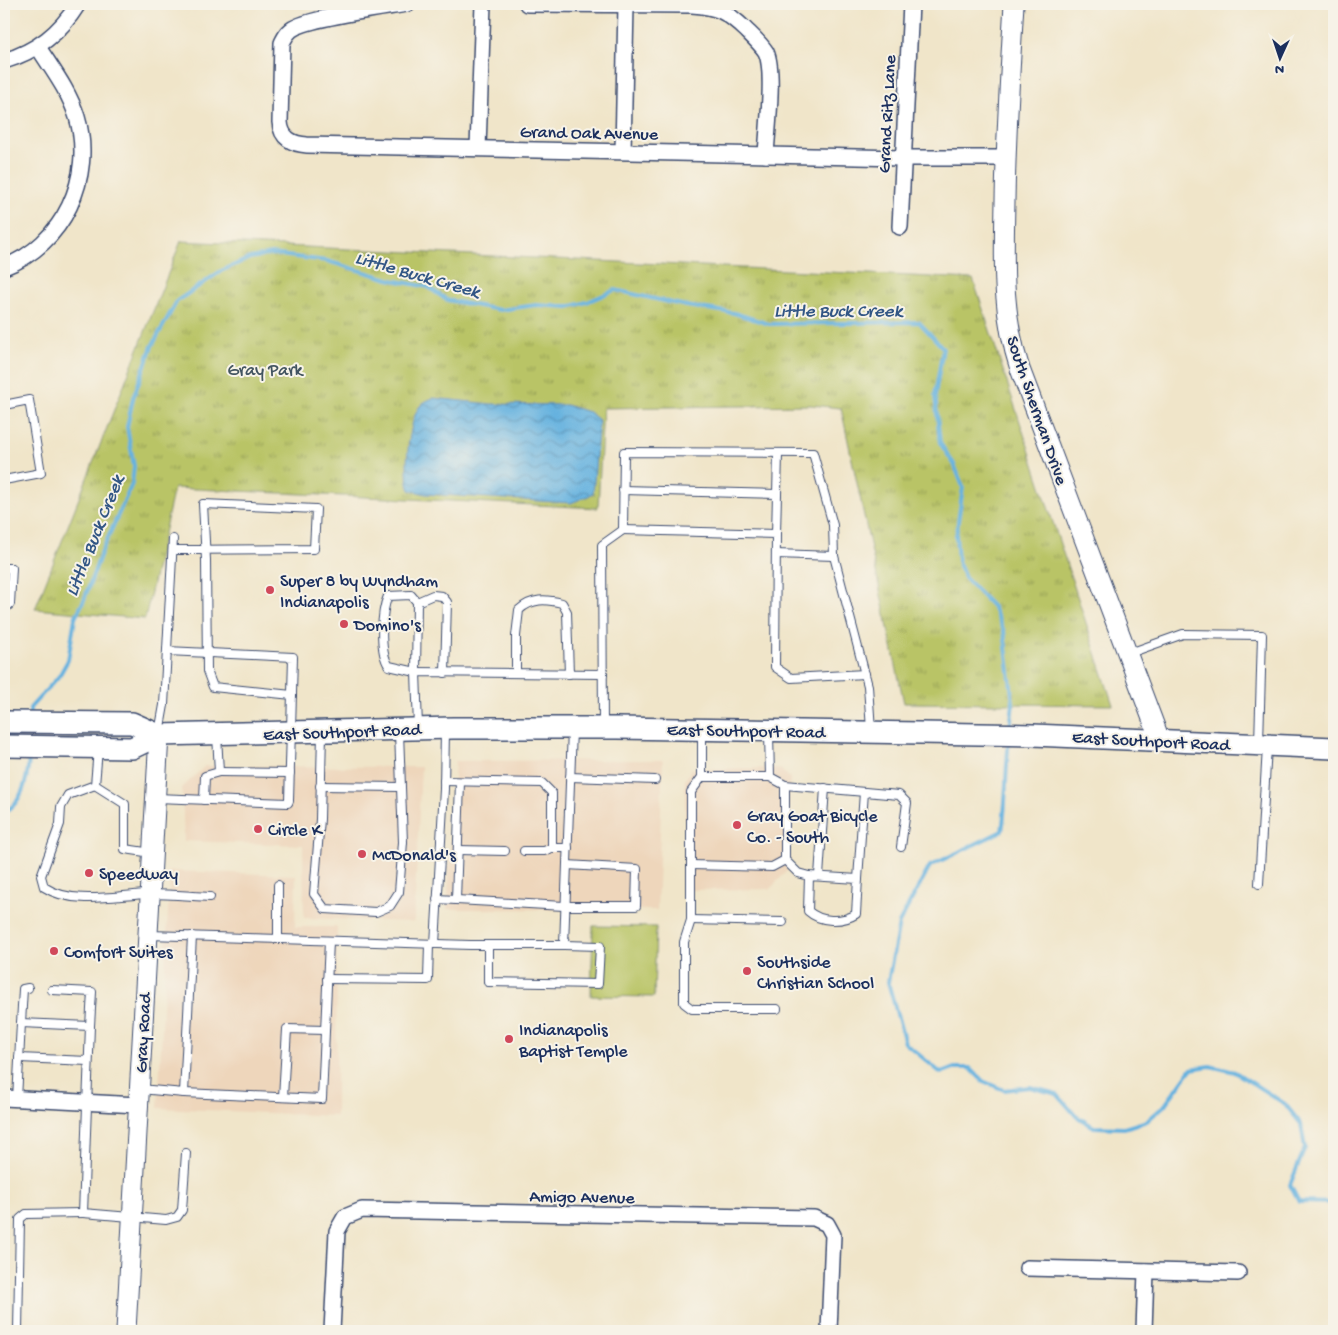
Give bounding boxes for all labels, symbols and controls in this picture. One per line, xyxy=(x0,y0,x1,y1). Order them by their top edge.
north arrow xyxy=(1256,32,1306,82)
street label: Grand Ritz Lane xyxy=(875,54,902,174)
text: N xyxy=(1274,60,1284,77)
street label: Grand Oak Avenue xyxy=(520,123,659,146)
water label: Little Buck Creek xyxy=(352,248,483,306)
water label: Little Buck Creek xyxy=(774,301,904,324)
street label: South Sherman Drive xyxy=(1000,334,1071,489)
park label: Gray Park xyxy=(227,361,305,382)
water label: Little Buck Creek xyxy=(62,471,131,600)
place label: Super 8 by Wyndham Indianapolis xyxy=(280,572,438,614)
marker: Super 8 by Wyndham Indianapolis xyxy=(264,584,276,596)
place label: Domino's xyxy=(353,616,422,637)
marker: Domino's xyxy=(338,618,350,630)
street label: East Southport Road xyxy=(263,720,423,747)
street label: East Southport Road xyxy=(667,721,827,744)
street label: East Southport Road xyxy=(1071,728,1232,757)
place label: Gray Goat Bicycle Co. - South xyxy=(747,807,878,849)
marker: Gray Goat Bicycle Co. - South xyxy=(731,819,743,831)
place label: Circle K xyxy=(268,821,324,842)
marker: Circle K xyxy=(252,823,264,835)
place label: McDonald's xyxy=(372,846,457,867)
marker: McDonald's xyxy=(356,848,368,860)
place label: Speedway xyxy=(99,865,178,886)
marker: Speedway xyxy=(83,867,95,879)
place label: Comfort Suites xyxy=(64,943,174,964)
marker: Comfort Suites xyxy=(48,945,60,957)
place label: Southside Christian School xyxy=(757,953,874,995)
marker: Southside Christian School xyxy=(741,965,753,977)
street label: Gray Road xyxy=(132,991,157,1074)
place label: Indianapolis Baptist Temple xyxy=(518,1021,628,1063)
marker: Indianapolis Baptist Temple xyxy=(503,1033,515,1045)
street label: Amigo Avenue xyxy=(529,1187,635,1210)

